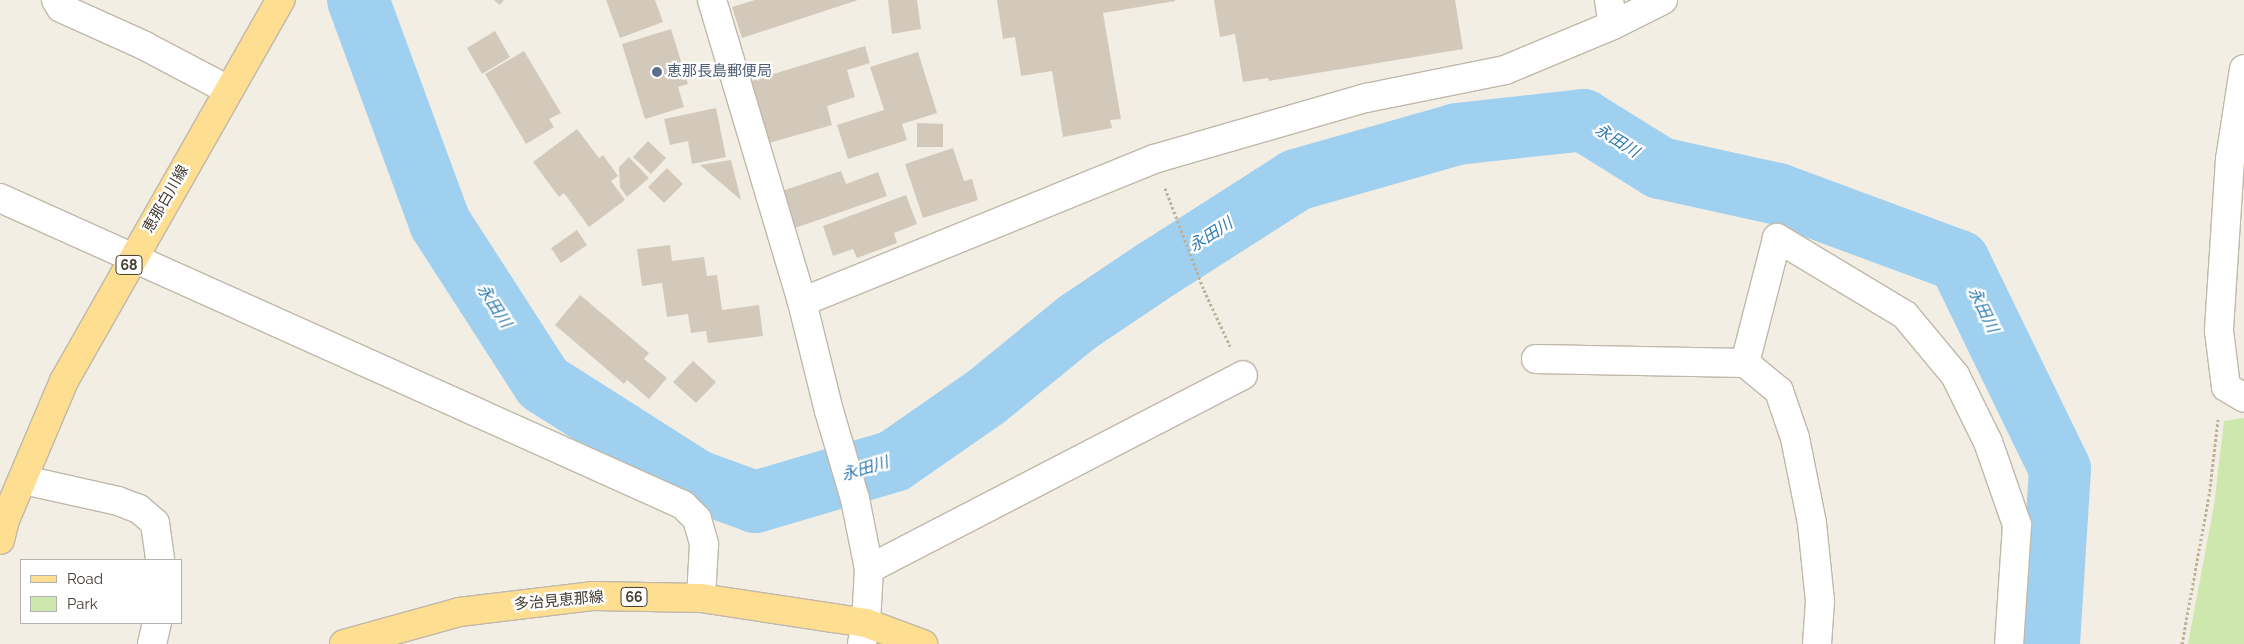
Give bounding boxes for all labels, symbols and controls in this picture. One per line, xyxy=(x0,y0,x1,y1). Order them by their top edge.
place label: 恵那長島郵便局 xyxy=(667,63,772,81)
marker: 恵那長島郵便局 xyxy=(651,66,663,78)
water label: 永田川 xyxy=(1592,120,1642,162)
street label: 恵那白川線 xyxy=(139,162,193,236)
water label: 永田川 xyxy=(1186,214,1236,256)
road number: 68 xyxy=(115,254,143,276)
water label: 永田川 xyxy=(473,281,515,331)
water label: 永田川 xyxy=(1964,284,2002,336)
water label: 永田川 xyxy=(839,453,891,485)
legend xyxy=(20,559,182,624)
text: Road xyxy=(67,570,103,588)
road number: 66 xyxy=(620,586,648,608)
street label: 多治見恵那線 xyxy=(513,588,605,614)
text: Park xyxy=(67,595,98,613)

